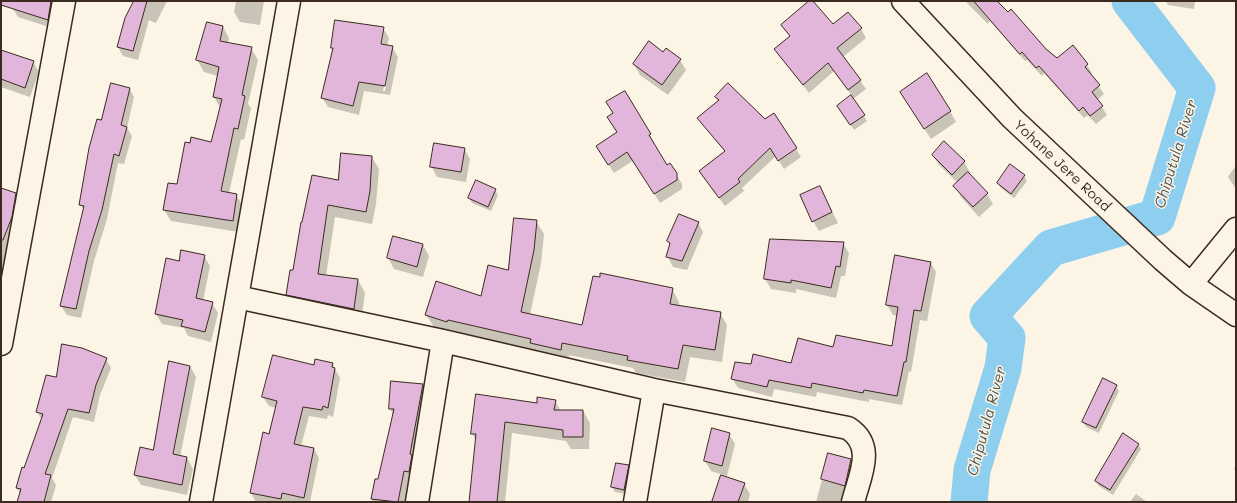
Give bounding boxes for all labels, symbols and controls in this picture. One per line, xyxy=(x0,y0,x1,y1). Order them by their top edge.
water label: Chiputula River xyxy=(1151,97,1201,211)
street label: Yohane Jere Road xyxy=(1010,117,1114,215)
water label: Chiputula River xyxy=(964,364,1010,478)

